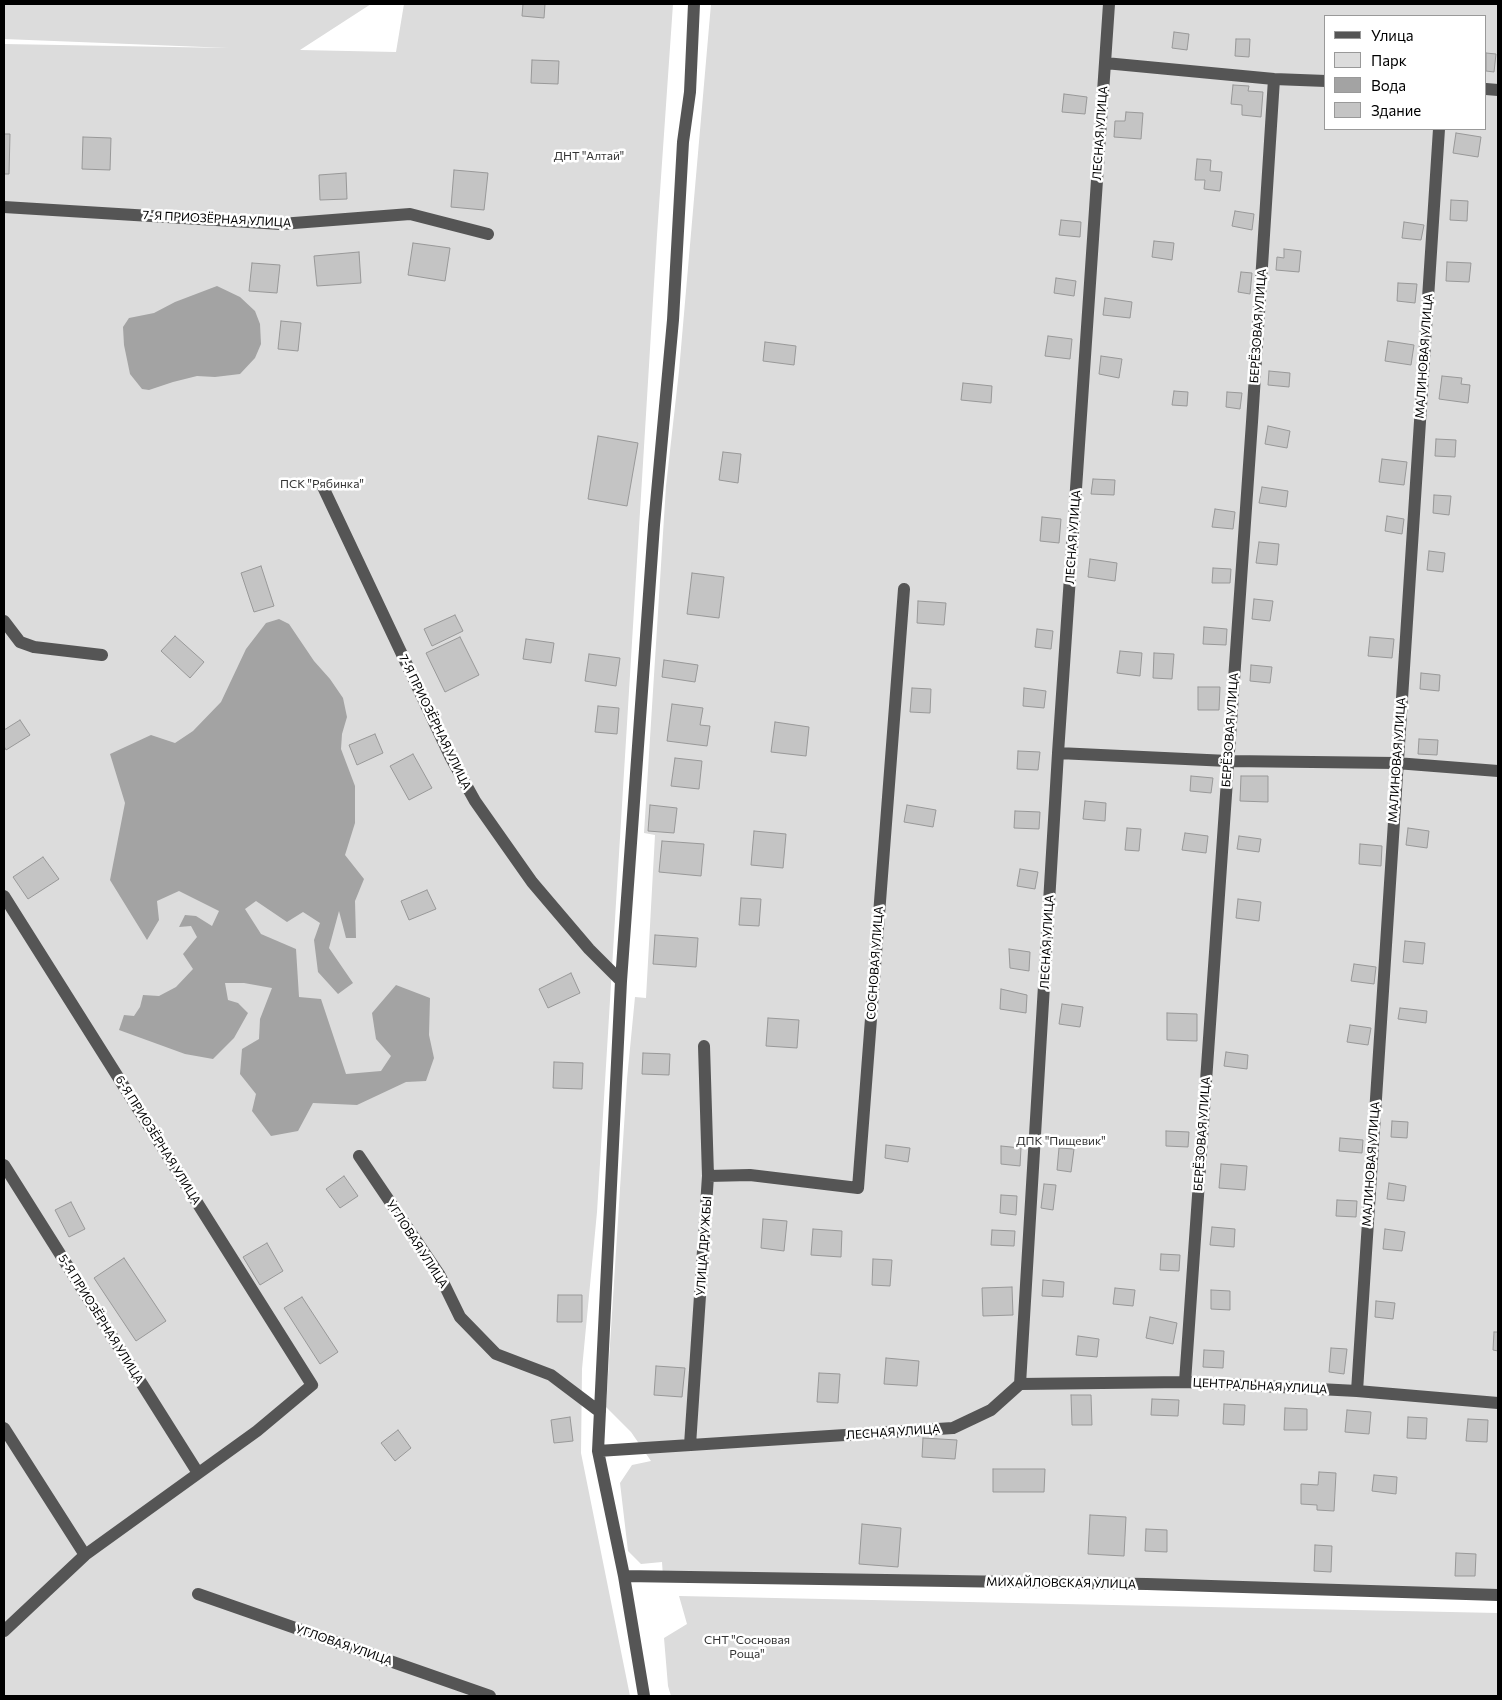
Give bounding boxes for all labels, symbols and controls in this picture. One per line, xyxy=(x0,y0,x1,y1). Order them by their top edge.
legend xyxy=(1324,15,1487,130)
text: Улица xyxy=(1371,26,1413,44)
text: Парк xyxy=(1371,51,1407,69)
text: Вода xyxy=(1371,76,1406,94)
street label: ЛЕСНАЯ УЛИЦА xyxy=(1090,85,1110,181)
text: Здание xyxy=(1371,101,1421,119)
park label: ДНТ "Алтай" xyxy=(554,149,624,163)
street label: 7-Я ПРИОЗЁРНАЯ УЛИЦА xyxy=(142,208,292,230)
street label: БЕРЁЗОВАЯ УЛИЦА xyxy=(1247,268,1269,384)
street label: МАЛИНОВАЯ УЛИЦА xyxy=(1412,293,1436,419)
park label: ПСК "Рябинка" xyxy=(280,477,364,491)
street label: ЛЕСНАЯ УЛИЦА xyxy=(1063,489,1083,585)
street label: 7-Я ПРИОЗЁРНАЯ УЛИЦА xyxy=(396,652,474,792)
street label: БЕРЁЗОВАЯ УЛИЦА xyxy=(1219,672,1241,788)
street label: МАЛИНОВАЯ УЛИЦА xyxy=(1385,697,1409,823)
street label: ЛЕСНАЯ УЛИЦА xyxy=(1037,894,1057,990)
street label: СОСНОВАЯ УЛИЦА xyxy=(864,906,886,1020)
street label: 6-Я ПРИОЗЁРНАЯ УЛИЦА xyxy=(112,1073,204,1207)
street label: БЕРЁЗОВАЯ УЛИЦА xyxy=(1191,1076,1213,1192)
street label: МАЛИНОВАЯ УЛИЦА xyxy=(1359,1101,1383,1227)
park label: ДПК "Пищевик" xyxy=(1016,1134,1106,1148)
street label: УЛИЦА ДРУЖБЫ xyxy=(693,1195,715,1297)
street label: УГЛОВАЯ УЛИЦА xyxy=(383,1197,451,1291)
street label: 5-Я ПРИОЗЁРНАЯ УЛИЦА xyxy=(55,1252,147,1386)
street label: ЦЕНТРАЛЬНАЯ УЛИЦА xyxy=(1192,1375,1328,1397)
street label: ЛЕСНАЯ УЛИЦА xyxy=(845,1422,941,1442)
street label: МИХАЙЛОВСКАЯ УЛИЦА xyxy=(986,1574,1136,1592)
street label: УГЛОВАЯ УЛИЦА xyxy=(294,1622,394,1668)
park label: СНТ "Сосновая Роща" xyxy=(704,1633,790,1661)

